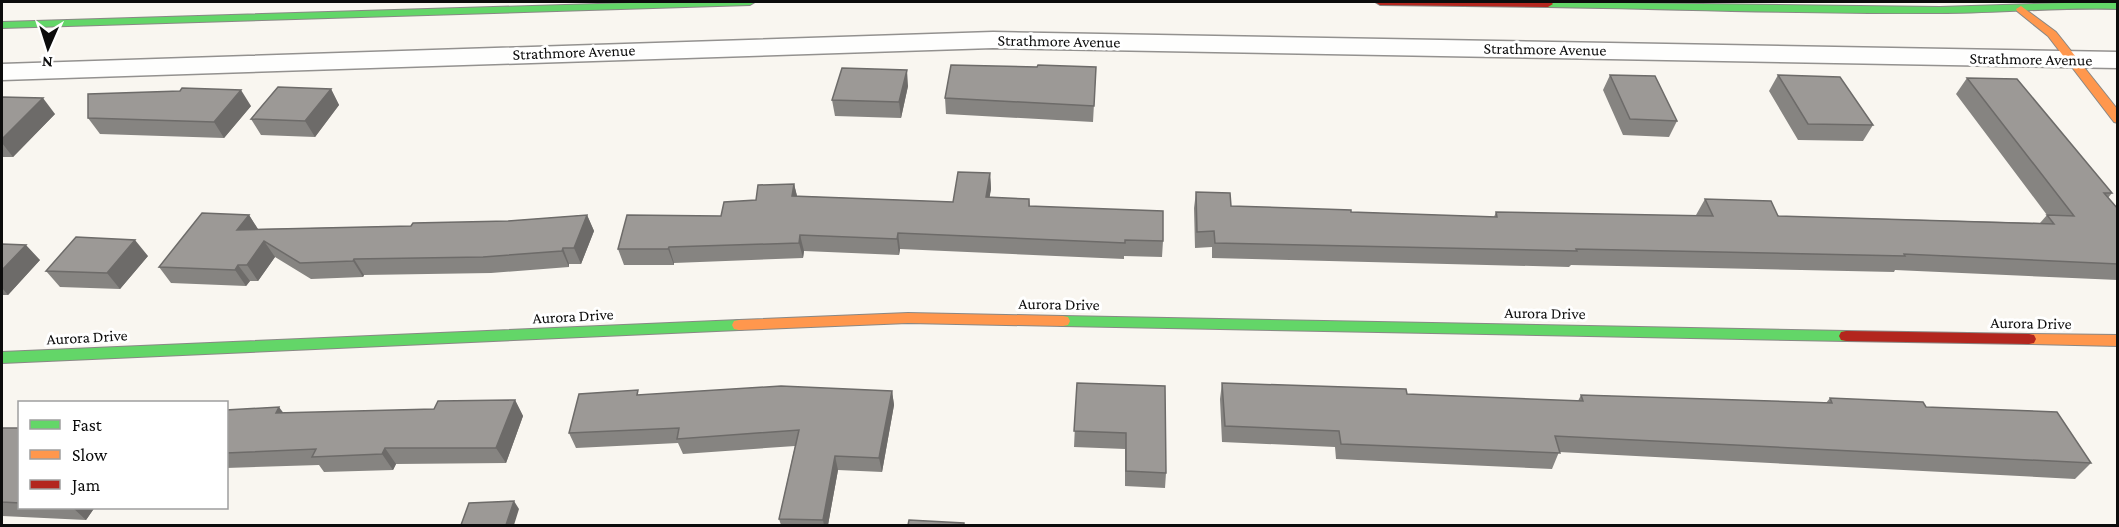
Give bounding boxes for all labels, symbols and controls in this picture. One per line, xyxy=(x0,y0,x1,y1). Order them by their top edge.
north arrow xyxy=(18,18,78,78)
street label: Strathmore Avenue xyxy=(997,31,1121,51)
street label: Strathmore Avenue xyxy=(1483,39,1607,59)
street label: Strathmore Avenue xyxy=(512,41,636,63)
street label: Strathmore Avenue xyxy=(1969,49,2093,69)
text: N xyxy=(41,54,53,71)
street label: Aurora Drive xyxy=(1018,295,1100,313)
street label: Aurora Drive xyxy=(1504,304,1586,322)
street label: Aurora Drive xyxy=(532,305,614,327)
street label: Aurora Drive xyxy=(1990,314,2072,332)
street label: Aurora Drive xyxy=(46,326,128,348)
legend xyxy=(18,401,228,509)
text: Fast xyxy=(72,415,103,435)
text: Slow xyxy=(72,445,108,465)
text: Jam xyxy=(70,475,101,495)

